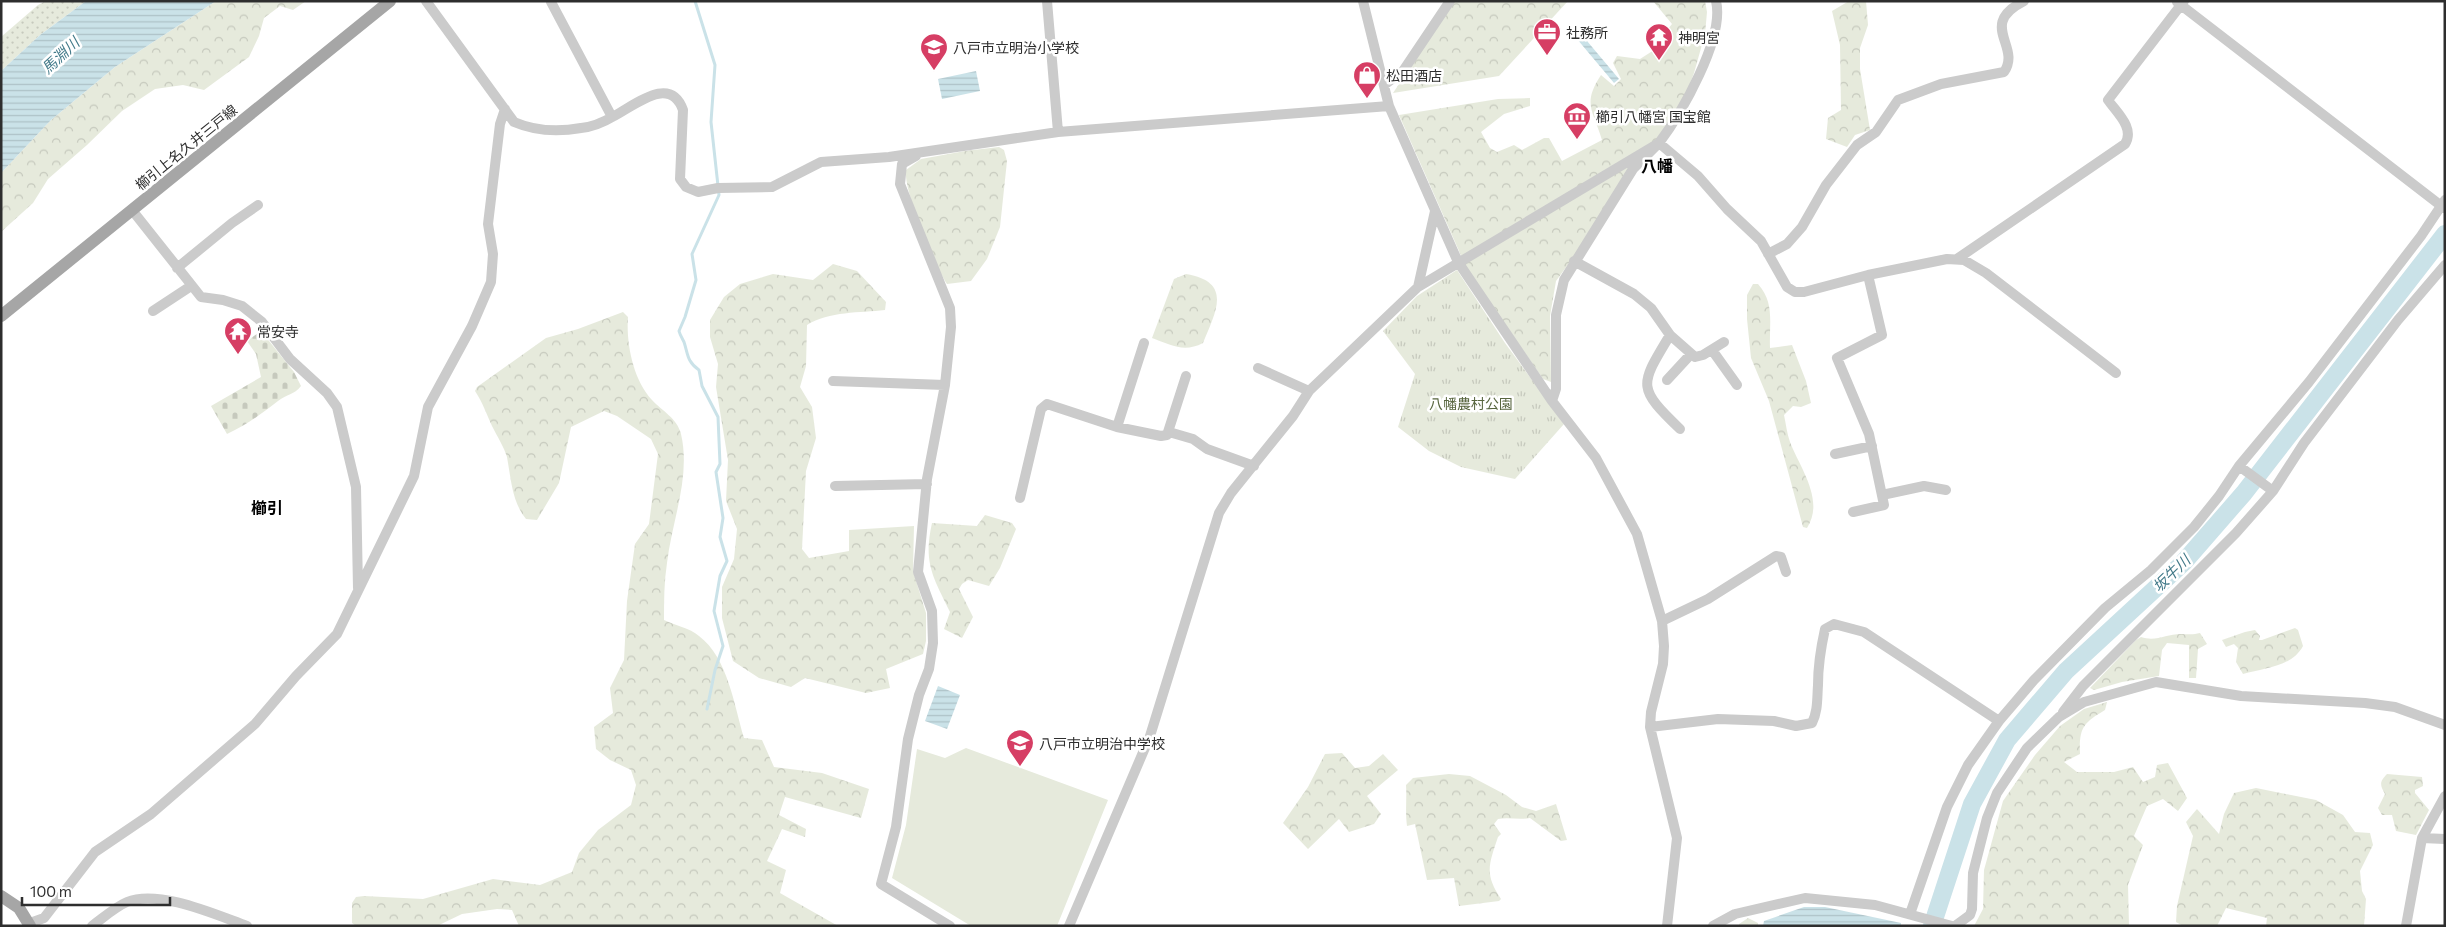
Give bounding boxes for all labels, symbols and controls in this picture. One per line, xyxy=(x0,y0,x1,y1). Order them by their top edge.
office icon: 社務所 xyxy=(1532,17,1562,56)
temple icon: 神明宮 xyxy=(1644,22,1674,61)
place label: 社務所 xyxy=(1566,24,1608,41)
place label: 神明宮 xyxy=(1678,29,1720,46)
water label: 馬淵川 xyxy=(37,32,84,77)
school or university icon: 八戸市立明治小学校 xyxy=(919,32,949,71)
place label: 八戸市立明治小学校 xyxy=(953,39,1079,56)
shop icon: 松田酒店 xyxy=(1352,60,1382,99)
place label: 松田酒店 xyxy=(1386,67,1442,84)
street label: 櫛引上名久井三戸線 xyxy=(132,101,240,193)
museum icon: 櫛引八幡宮 国宝館 xyxy=(1562,101,1592,140)
place label: 櫛引八幡宮 国宝館 xyxy=(1596,108,1711,125)
district label: 八幡 xyxy=(1641,156,1673,175)
temple icon: 常安寺 xyxy=(223,316,253,355)
place label: 常安寺 xyxy=(257,323,299,340)
park label: 八幡農村公園 xyxy=(1429,395,1513,412)
district label: 櫛引 xyxy=(251,498,283,517)
water label: 坂牛川 xyxy=(2149,550,2195,595)
school or university icon: 八戸市立明治中学校 xyxy=(1005,728,1035,767)
place label: 八戸市立明治中学校 xyxy=(1039,735,1165,752)
scale bar xyxy=(22,874,170,906)
text: 100 m xyxy=(30,882,72,900)

